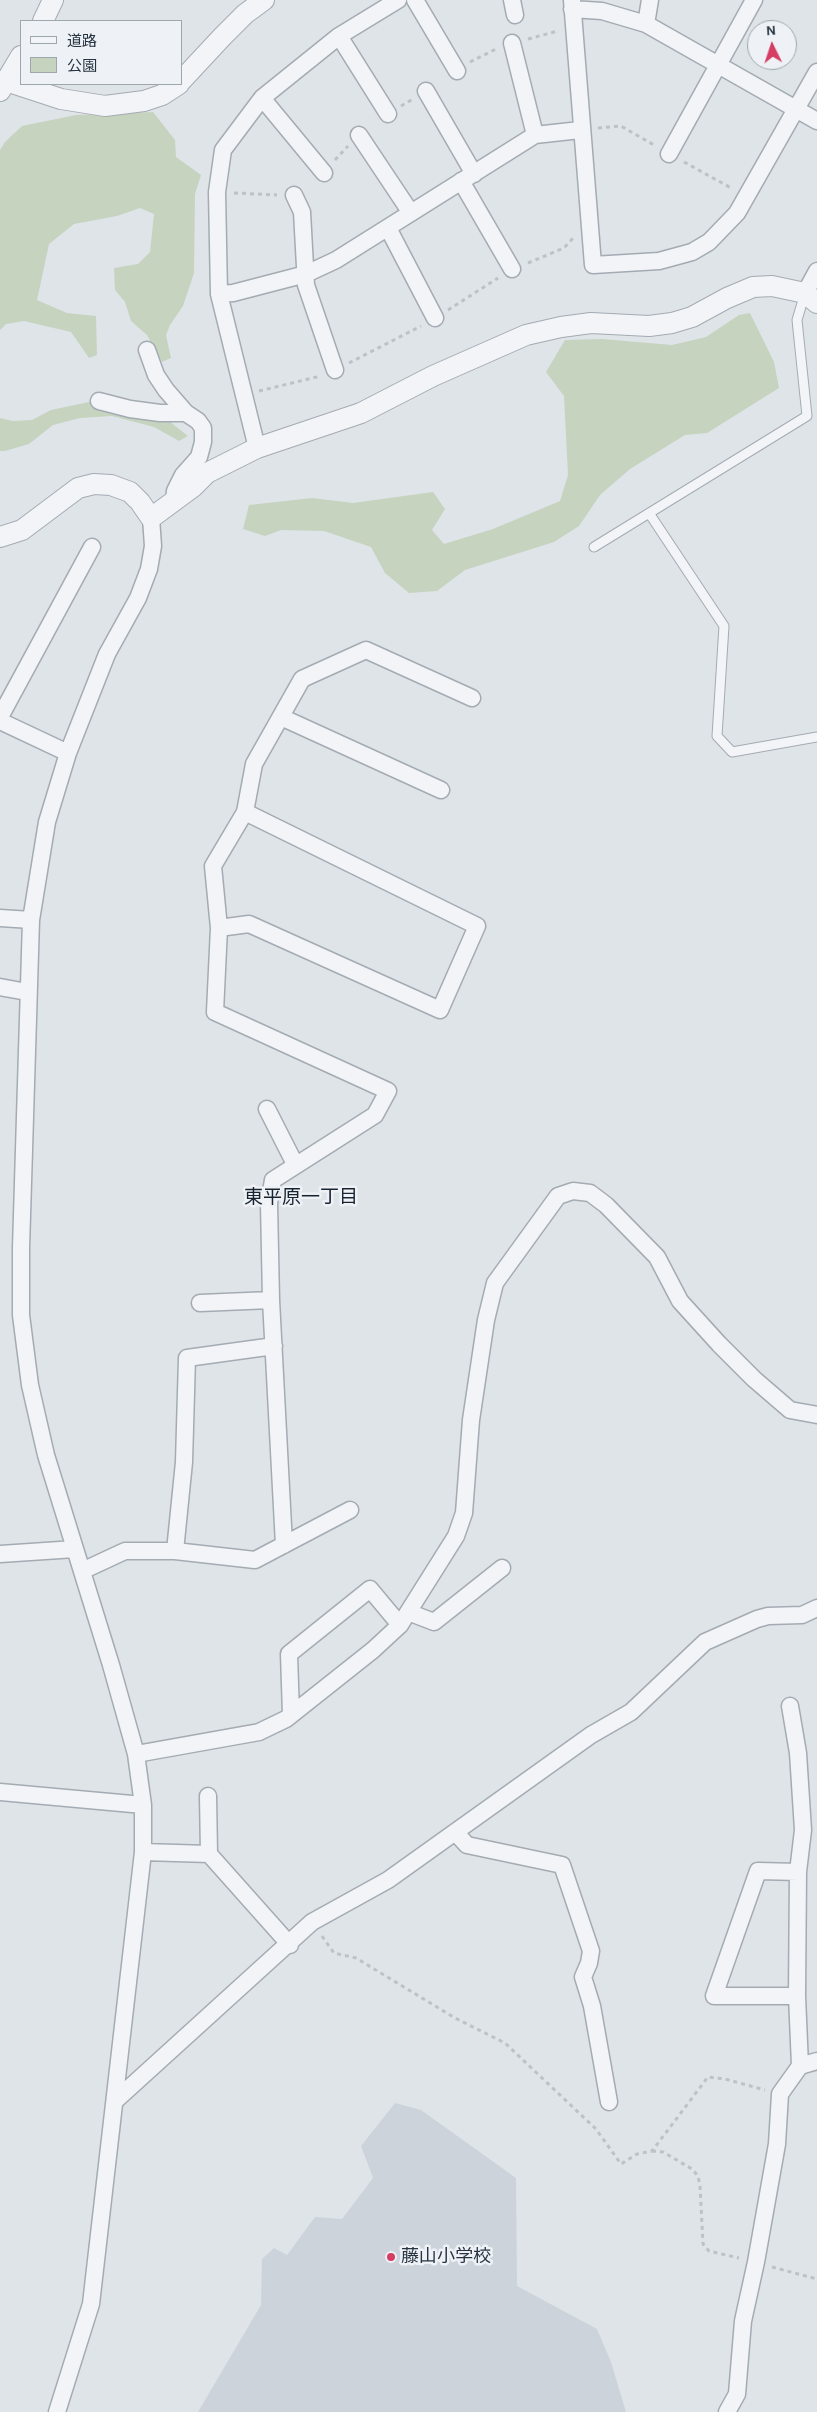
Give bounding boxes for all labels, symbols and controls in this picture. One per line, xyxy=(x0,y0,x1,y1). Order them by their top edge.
legend xyxy=(20,20,182,85)
north arrow xyxy=(747,20,797,70)
text: N xyxy=(765,22,777,39)
text: 道路 xyxy=(67,32,97,50)
text: 公園 xyxy=(67,57,97,75)
district label: 東平原一丁目 xyxy=(244,1187,358,1209)
place label: 藤山小学校 xyxy=(401,2246,491,2268)
marker: 藤山小学校 xyxy=(385,2251,397,2263)

